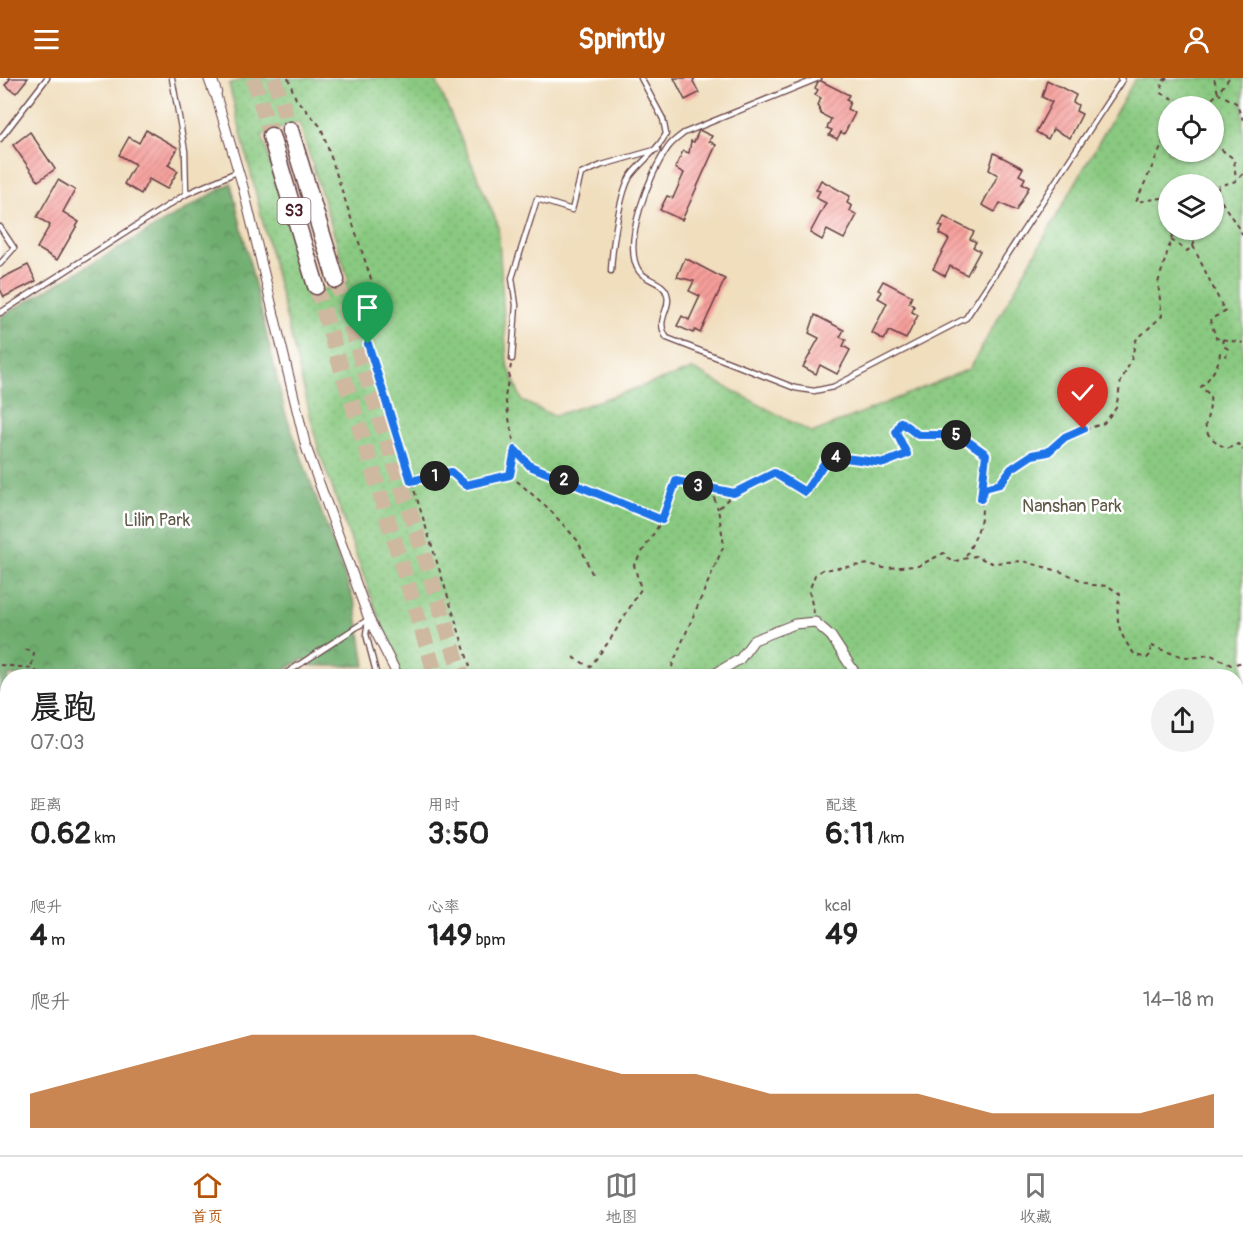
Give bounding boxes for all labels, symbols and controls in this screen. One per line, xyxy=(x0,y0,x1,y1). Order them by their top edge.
icon: menu xyxy=(30,23,63,56)
text: Sprintly xyxy=(578,23,665,56)
icon: person xyxy=(1180,23,1213,56)
map controls xyxy=(1158,96,1224,240)
button: locate xyxy=(1158,96,1224,162)
button: layers xyxy=(1158,174,1224,240)
road number: S3 xyxy=(278,198,310,224)
pin xyxy=(342,282,393,344)
icon: arrive xyxy=(351,291,384,324)
pin xyxy=(1057,367,1108,429)
icon: check xyxy=(1066,376,1099,409)
pin: 5 xyxy=(941,420,971,450)
text: 5 xyxy=(952,425,960,445)
pin: 4 xyxy=(821,442,851,472)
text: 4 xyxy=(831,447,841,467)
pin: 1 xyxy=(420,461,450,491)
pin: 2 xyxy=(549,465,579,495)
text: 1 xyxy=(432,466,438,486)
text: 2 xyxy=(560,470,568,490)
pin: 3 xyxy=(683,471,713,501)
text: 3 xyxy=(694,476,702,496)
park label: Nanshan Park xyxy=(1022,495,1122,518)
park label: Lilin Park xyxy=(124,509,191,532)
text: 晨跑 xyxy=(30,687,96,728)
button: share xyxy=(1151,689,1214,752)
text: 07:03 xyxy=(30,730,84,755)
text: 距离 xyxy=(30,795,62,815)
text: 用时 xyxy=(428,795,460,815)
text: 配速 xyxy=(825,795,857,815)
text: 0.62 xyxy=(30,815,91,852)
text: 3:50 xyxy=(428,815,489,852)
text: 6:11 xyxy=(825,815,874,852)
text: km xyxy=(91,828,116,848)
text: /km xyxy=(874,828,904,848)
text: kcal xyxy=(825,896,851,916)
text: 爬升 xyxy=(30,897,62,917)
text: 心率 xyxy=(428,897,460,917)
text: 49 xyxy=(825,916,858,953)
text: 4 xyxy=(30,917,47,954)
text: 149 xyxy=(428,917,472,954)
text: m xyxy=(47,930,65,950)
text: bpm xyxy=(472,930,505,950)
text: 14–18 m xyxy=(1143,987,1214,1012)
text: 爬升 xyxy=(30,989,70,1014)
tab: 首页 xyxy=(191,1169,224,1227)
tab: 地图 xyxy=(605,1169,638,1227)
tab: 收藏 xyxy=(1019,1169,1052,1227)

